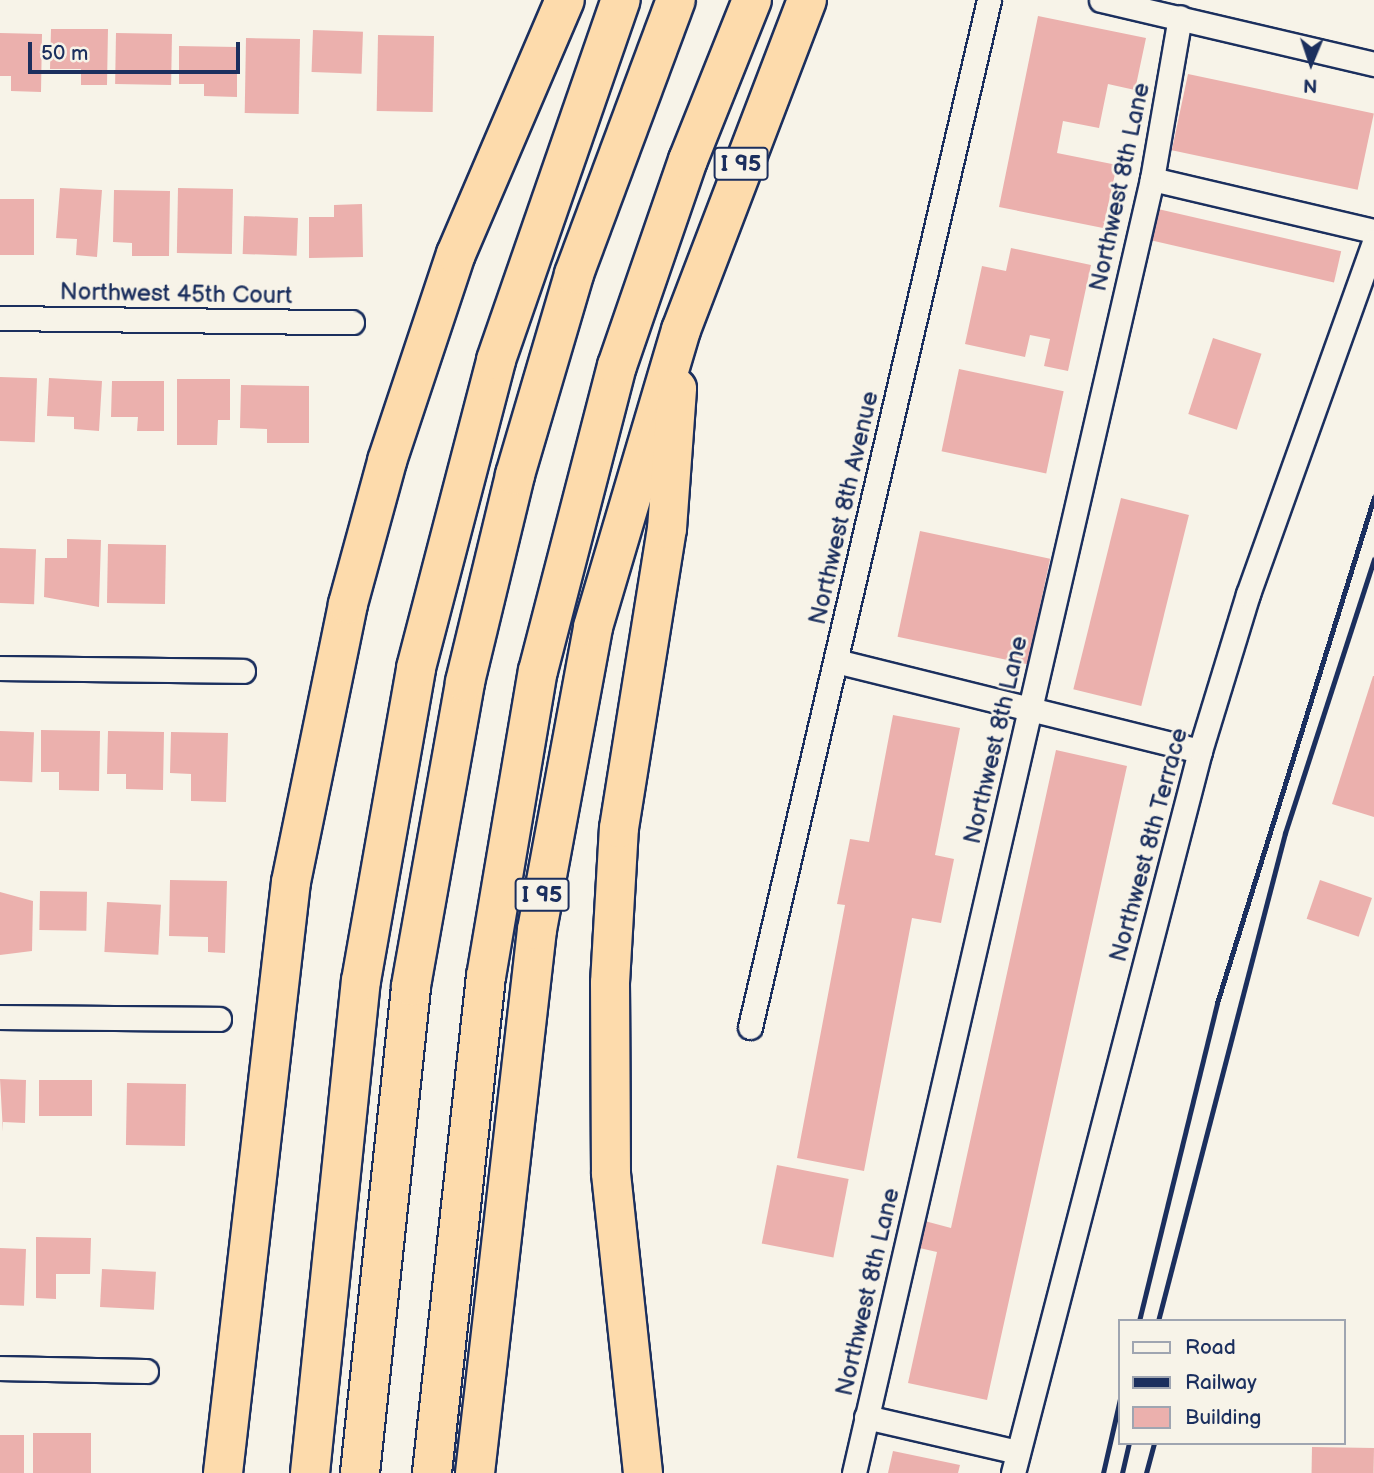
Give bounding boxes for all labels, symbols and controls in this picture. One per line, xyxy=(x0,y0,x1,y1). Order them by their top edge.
scale bar xyxy=(32,28,243,72)
north arrow xyxy=(1276,28,1346,98)
text: 50 m xyxy=(41,41,88,66)
text: N xyxy=(1303,73,1318,96)
street label: Northwest 8th Lane xyxy=(1084,80,1156,294)
road number: I 95 xyxy=(713,144,769,183)
street label: Northwest 45th Court xyxy=(59,278,293,310)
street label: Northwest 8th Avenue xyxy=(803,389,885,627)
street label: Northwest 8th Lane xyxy=(958,633,1034,847)
street label: Northwest 8th Terrace xyxy=(1104,725,1194,965)
road number: I 95 xyxy=(514,876,570,914)
street label: Northwest 8th Lane xyxy=(830,1185,906,1399)
legend xyxy=(1118,1319,1346,1445)
text: Road xyxy=(1185,1335,1236,1360)
text: Railway xyxy=(1185,1370,1257,1395)
text: Building xyxy=(1185,1405,1261,1430)

